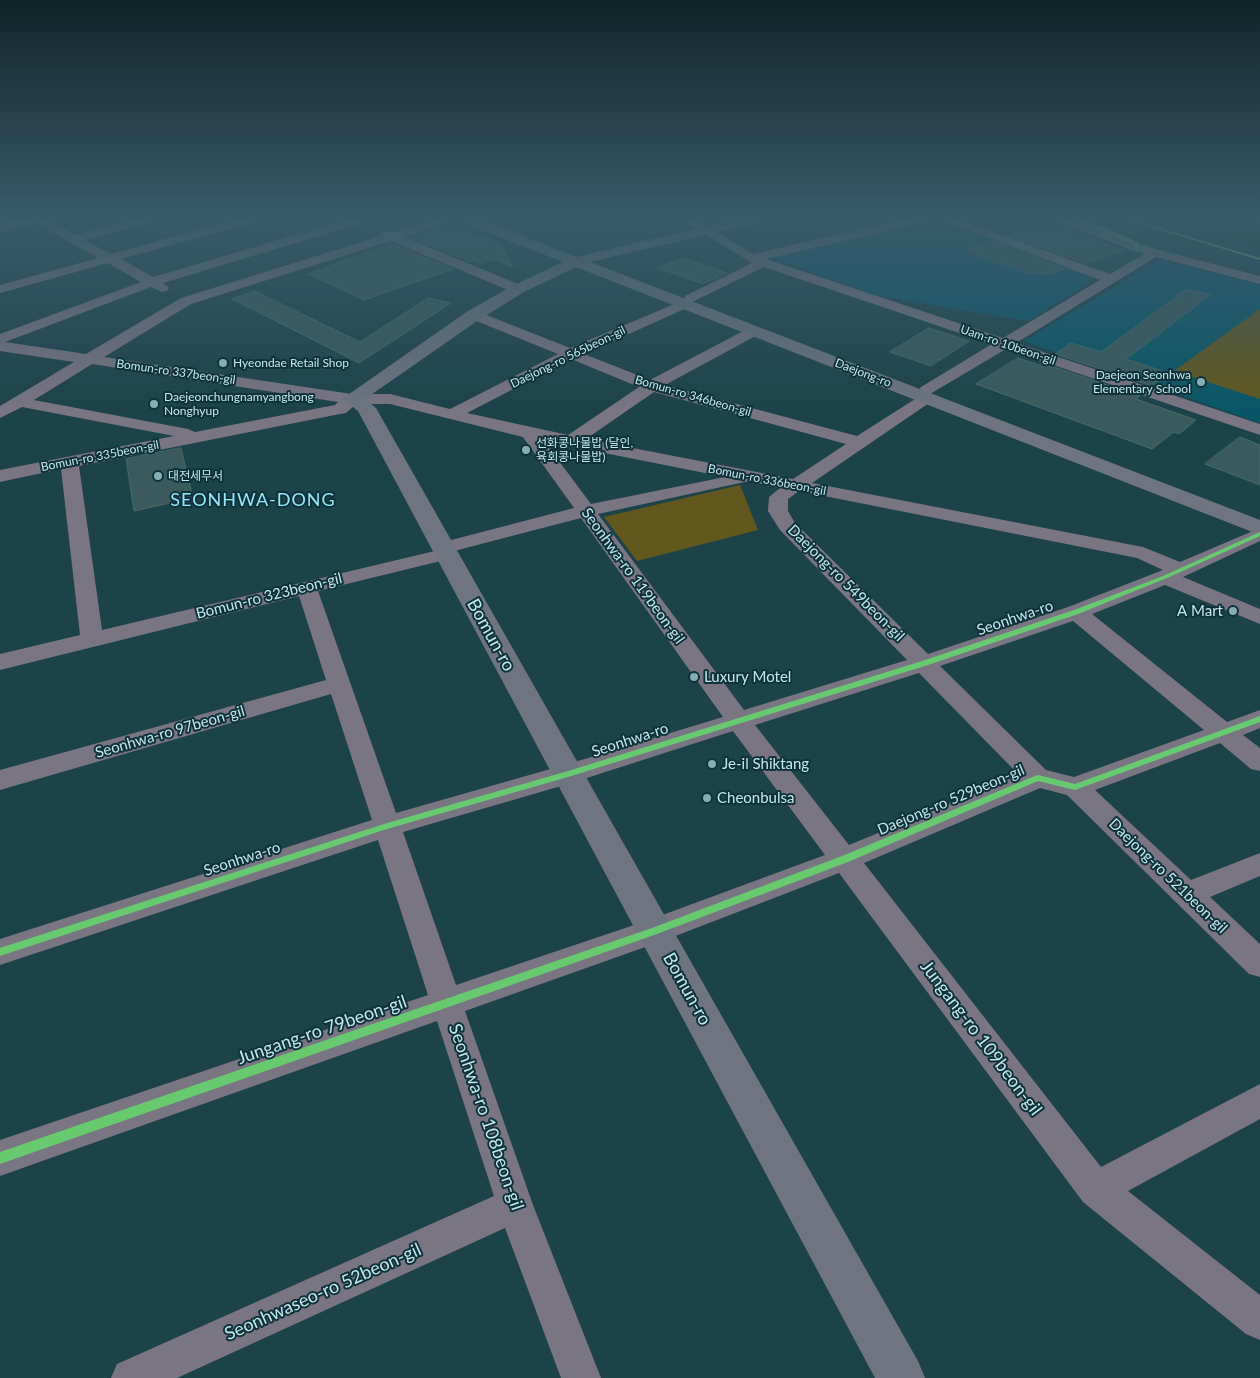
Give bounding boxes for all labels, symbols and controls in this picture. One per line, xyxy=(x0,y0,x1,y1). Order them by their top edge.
street label: Uam-ro 10beon-gil xyxy=(959,322,1057,368)
street label: Daejong-ro 565beon-gil xyxy=(508,323,628,391)
place label: Hyeondae Retail Shop xyxy=(233,356,349,370)
street label: Daejong-ro xyxy=(833,356,893,390)
street label: Bomun-ro 337beon-gil xyxy=(116,357,236,387)
marker: Hyeondae Retail Shop xyxy=(217,357,229,369)
place label: Daejeon Seonhwa Elementary School xyxy=(1093,368,1191,396)
street label: Bomun-ro 346beon-gil xyxy=(633,373,753,419)
marker: Daejeon Seonhwa Elementary School xyxy=(1195,376,1207,388)
place label: Daejeonchungnamyangbong Nonghyup xyxy=(164,390,314,418)
marker: Daejeonchungnamyangbong Nonghyup xyxy=(148,398,160,410)
place label: 선화콩나물밥 (달인, 육회콩나물밥) xyxy=(536,436,633,464)
street label: Bomun-ro 335beon-gil xyxy=(40,437,160,475)
marker: 선화콩나물밥 (달인, 육회콩나물밥) xyxy=(520,444,532,456)
street label: Bomun-ro 336beon-gil xyxy=(707,461,827,499)
place label: 대전세무서 xyxy=(168,469,223,483)
marker: 대전세무서 xyxy=(152,470,164,482)
district label: SEONHWA-DONG xyxy=(169,489,337,511)
street label: Seonhwa-ro 119beon-gil xyxy=(578,505,688,647)
street label: Daejong-ro 549beon-gil xyxy=(784,521,908,645)
street label: Bomun-ro 323beon-gil xyxy=(194,569,344,623)
street label: Bomun-ro xyxy=(462,595,520,675)
street label: Seonhwa-ro xyxy=(974,597,1056,639)
place label: A Mart xyxy=(1177,602,1223,620)
marker: A Mart xyxy=(1227,605,1239,617)
place label: Luxury Motel xyxy=(704,668,791,686)
marker: Luxury Motel xyxy=(688,671,700,683)
street label: Seonhwa-ro 97beon-gil xyxy=(93,702,247,762)
street label: Seonhwa-ro xyxy=(589,719,671,761)
place label: Je-il Shiktang xyxy=(722,755,809,773)
marker: Je-il Shiktang xyxy=(706,758,718,770)
street label: Daejong-ro 529beon-gil xyxy=(875,761,1027,839)
place label: Cheonbulsa xyxy=(717,789,794,807)
marker: Cheonbulsa xyxy=(701,792,713,804)
street label: Daejong-ro 521beon-gil xyxy=(1105,815,1231,937)
street label: Seonhwa-ro xyxy=(201,838,283,880)
street label: Bomun-ro xyxy=(658,949,716,1029)
street label: Jungang-ro 109beon-gil xyxy=(916,956,1046,1120)
street label: Jungang-ro 79beon-gil xyxy=(234,991,410,1069)
street label: Seonhwa-ro 108beon-gil xyxy=(444,1021,528,1213)
street label: Seonhwaseo-ro 52beon-gil xyxy=(221,1239,425,1345)

